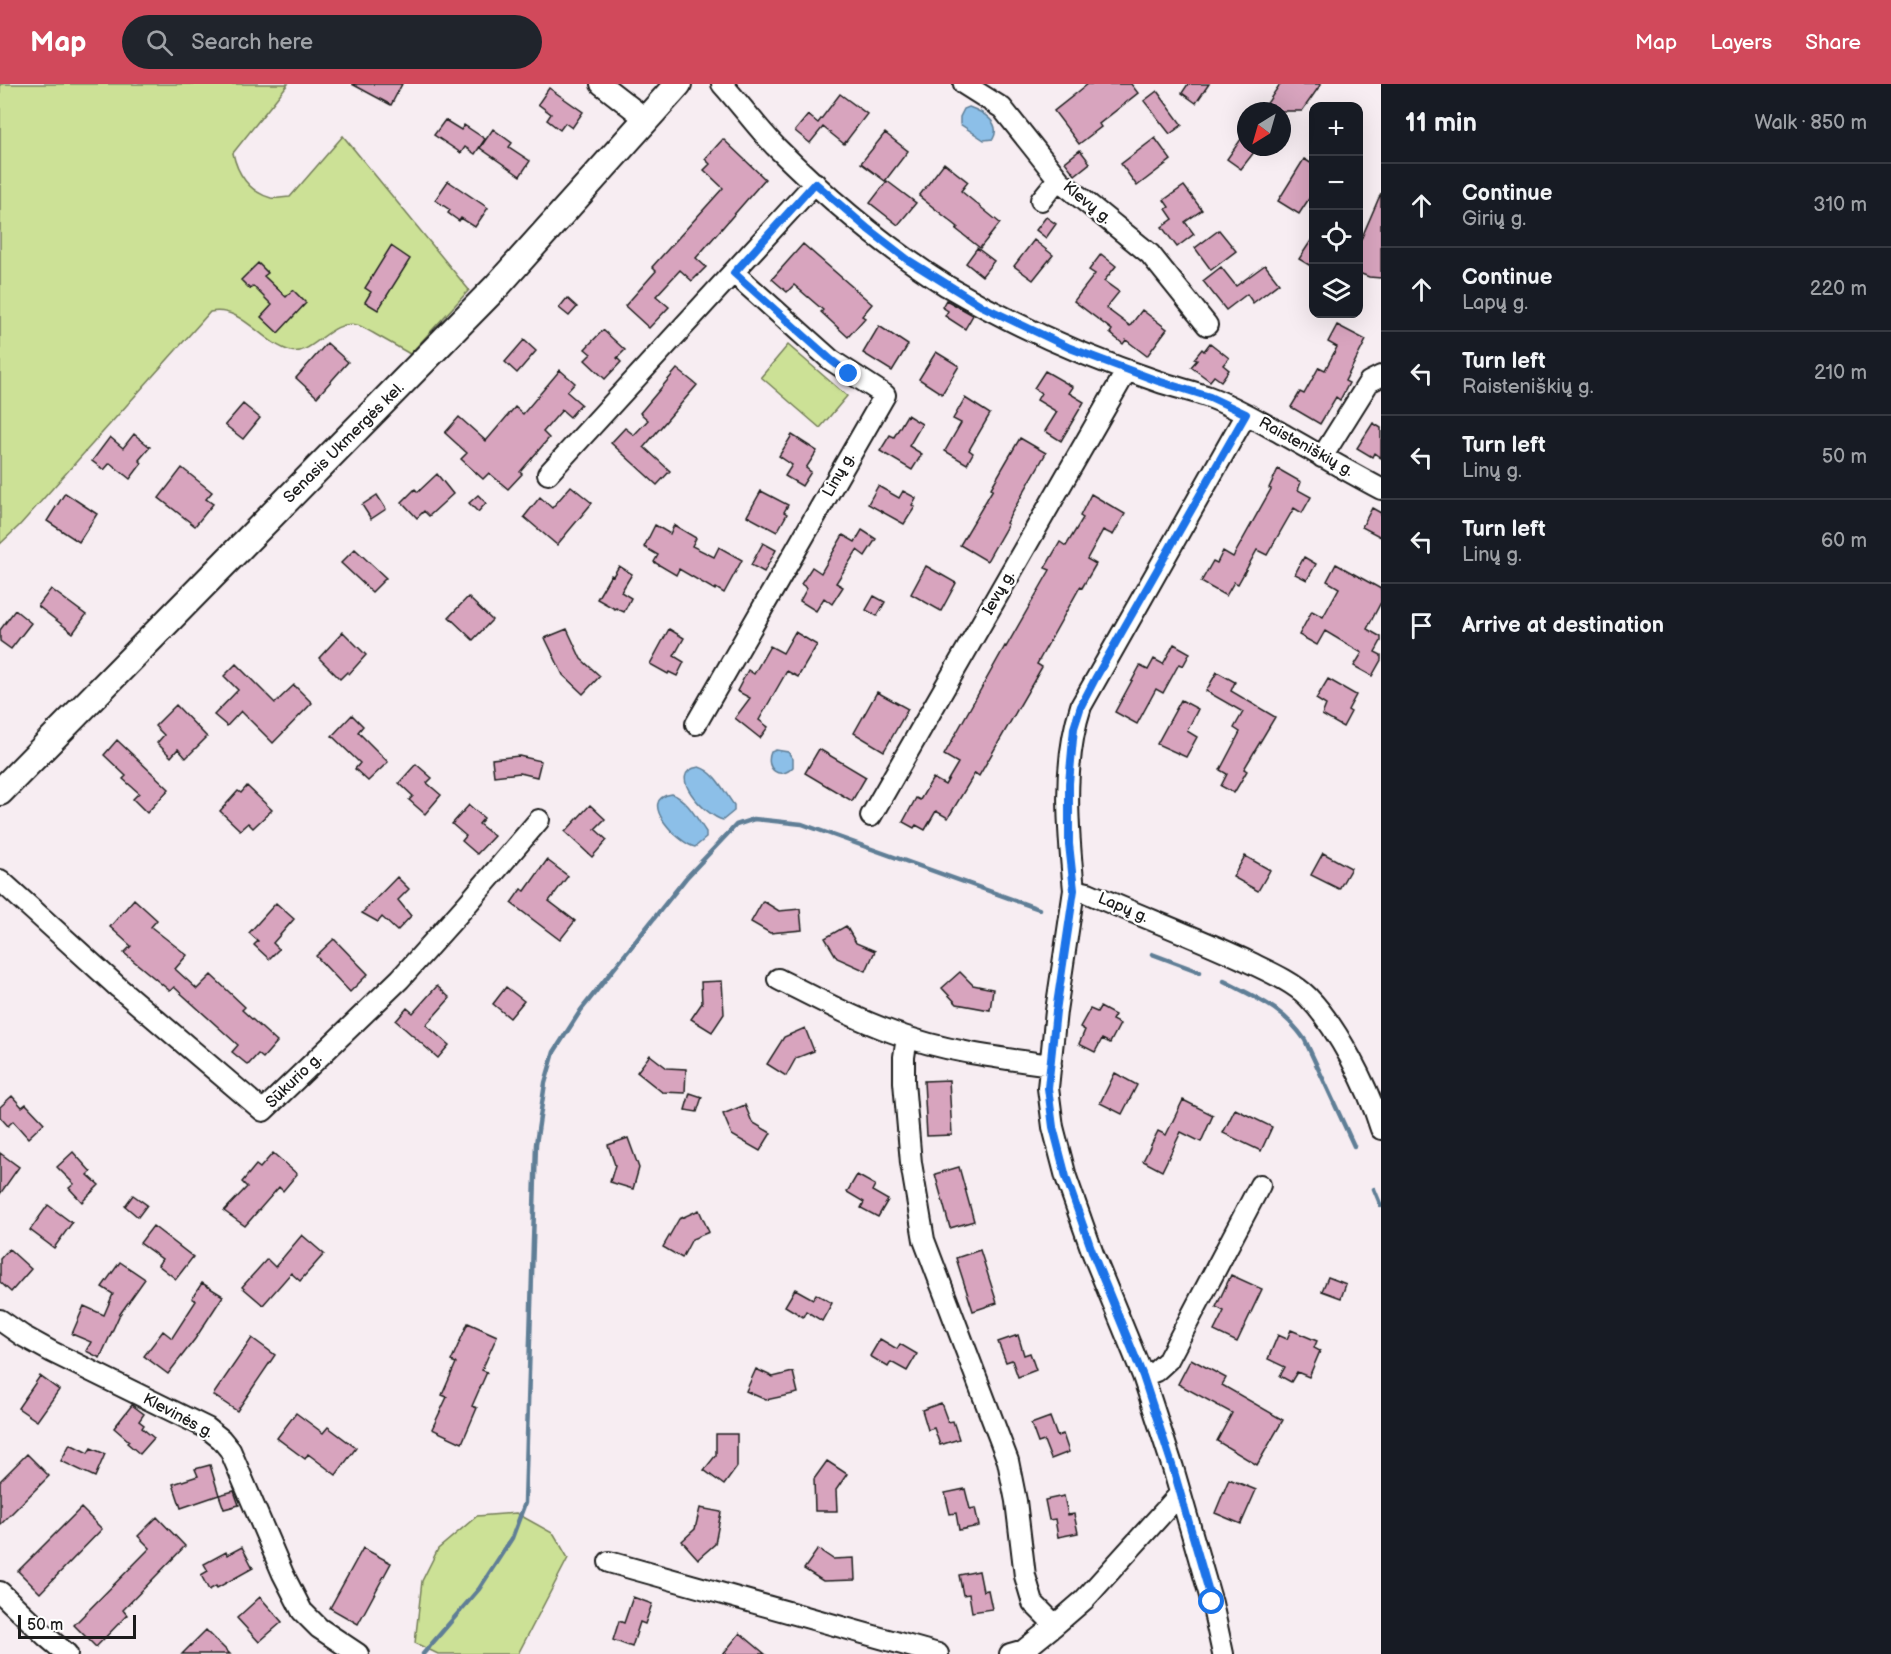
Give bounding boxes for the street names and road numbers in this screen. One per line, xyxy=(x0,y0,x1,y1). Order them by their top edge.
street label: Klevų g. xyxy=(1059,178,1115,228)
street label: Senasis Ukmergės kel. xyxy=(280,379,408,507)
street label: Raisteniškių g. xyxy=(1255,413,1357,481)
street label: Linų g. xyxy=(819,450,859,500)
street label: Ievų g. xyxy=(979,567,1019,619)
street label: Lapų g. xyxy=(1095,889,1151,927)
street label: Sūkurio g. xyxy=(262,1050,326,1112)
street label: Klevinės g. xyxy=(140,1390,216,1442)

